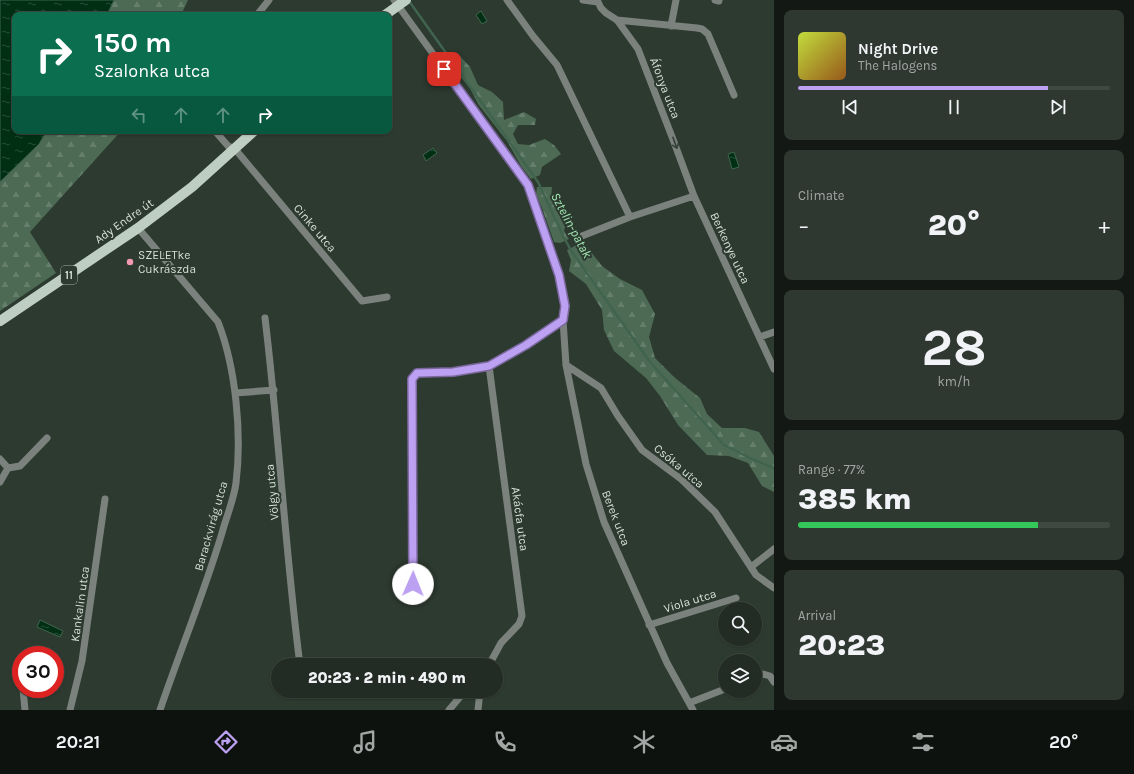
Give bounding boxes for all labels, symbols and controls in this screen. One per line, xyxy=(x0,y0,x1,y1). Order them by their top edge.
text: 150 m xyxy=(94,26,172,59)
icon: right xyxy=(28,28,80,80)
text: Night Drive xyxy=(858,40,938,58)
pin xyxy=(427,52,461,86)
street label: Áfonya utca xyxy=(647,55,684,121)
icon: arrive xyxy=(433,58,455,80)
text: The Halogens xyxy=(858,58,937,73)
text: Szalonka utca xyxy=(94,60,210,82)
icon: previous xyxy=(839,96,861,118)
icon: pause xyxy=(943,96,965,118)
icon: next xyxy=(1047,96,1069,118)
icon: left xyxy=(128,104,150,126)
icon: ahead xyxy=(170,104,192,126)
icon: ahead xyxy=(212,104,234,126)
icon: right xyxy=(254,104,276,126)
one-way arrow xyxy=(671,137,679,149)
text: Climate xyxy=(798,188,844,203)
water label: Sztelin-patak xyxy=(548,190,595,261)
street label: Ady Endre út xyxy=(92,195,157,246)
street label: Cinke utca xyxy=(291,201,339,255)
text: 20° xyxy=(928,207,980,243)
street label: Berkenye utca xyxy=(707,210,753,286)
text: − xyxy=(798,213,810,239)
text: + xyxy=(1098,213,1110,239)
place label: SZELETke Cukrászda xyxy=(138,248,196,276)
marker: SZELETke Cukrászda xyxy=(125,257,135,267)
road number: 11 xyxy=(61,266,77,284)
text: 28 xyxy=(921,317,987,378)
text: km/h xyxy=(938,374,970,389)
street label: Csóka utca xyxy=(651,441,707,491)
text: Range · 77% xyxy=(798,462,865,477)
street label: Völgy utca xyxy=(263,463,281,521)
street label: Barackvirág utca xyxy=(191,480,231,572)
text: 385 km xyxy=(798,481,912,517)
street label: Akácfa utca xyxy=(509,486,531,552)
street label: Berek utca xyxy=(599,488,633,548)
position arrow xyxy=(392,563,434,605)
street label: Kankalin utca xyxy=(68,565,92,643)
street label: Viola utca xyxy=(662,586,718,616)
map controls xyxy=(718,602,762,698)
button: search xyxy=(718,602,762,646)
text: Arrival xyxy=(798,608,836,623)
text: 20:23 xyxy=(798,627,885,663)
speed limit sign: 30 xyxy=(12,646,64,698)
button: layers xyxy=(718,654,762,698)
text: 20:23 · 2 min · 490 m xyxy=(308,669,466,687)
icon: directions xyxy=(212,728,240,756)
icon: music xyxy=(351,728,379,756)
icon: phone xyxy=(491,728,519,756)
icon: climate xyxy=(630,728,658,756)
icon: car xyxy=(770,728,798,756)
icon: filters xyxy=(909,728,937,756)
text: 20:21 xyxy=(56,731,100,753)
text: 20° xyxy=(1049,731,1078,753)

